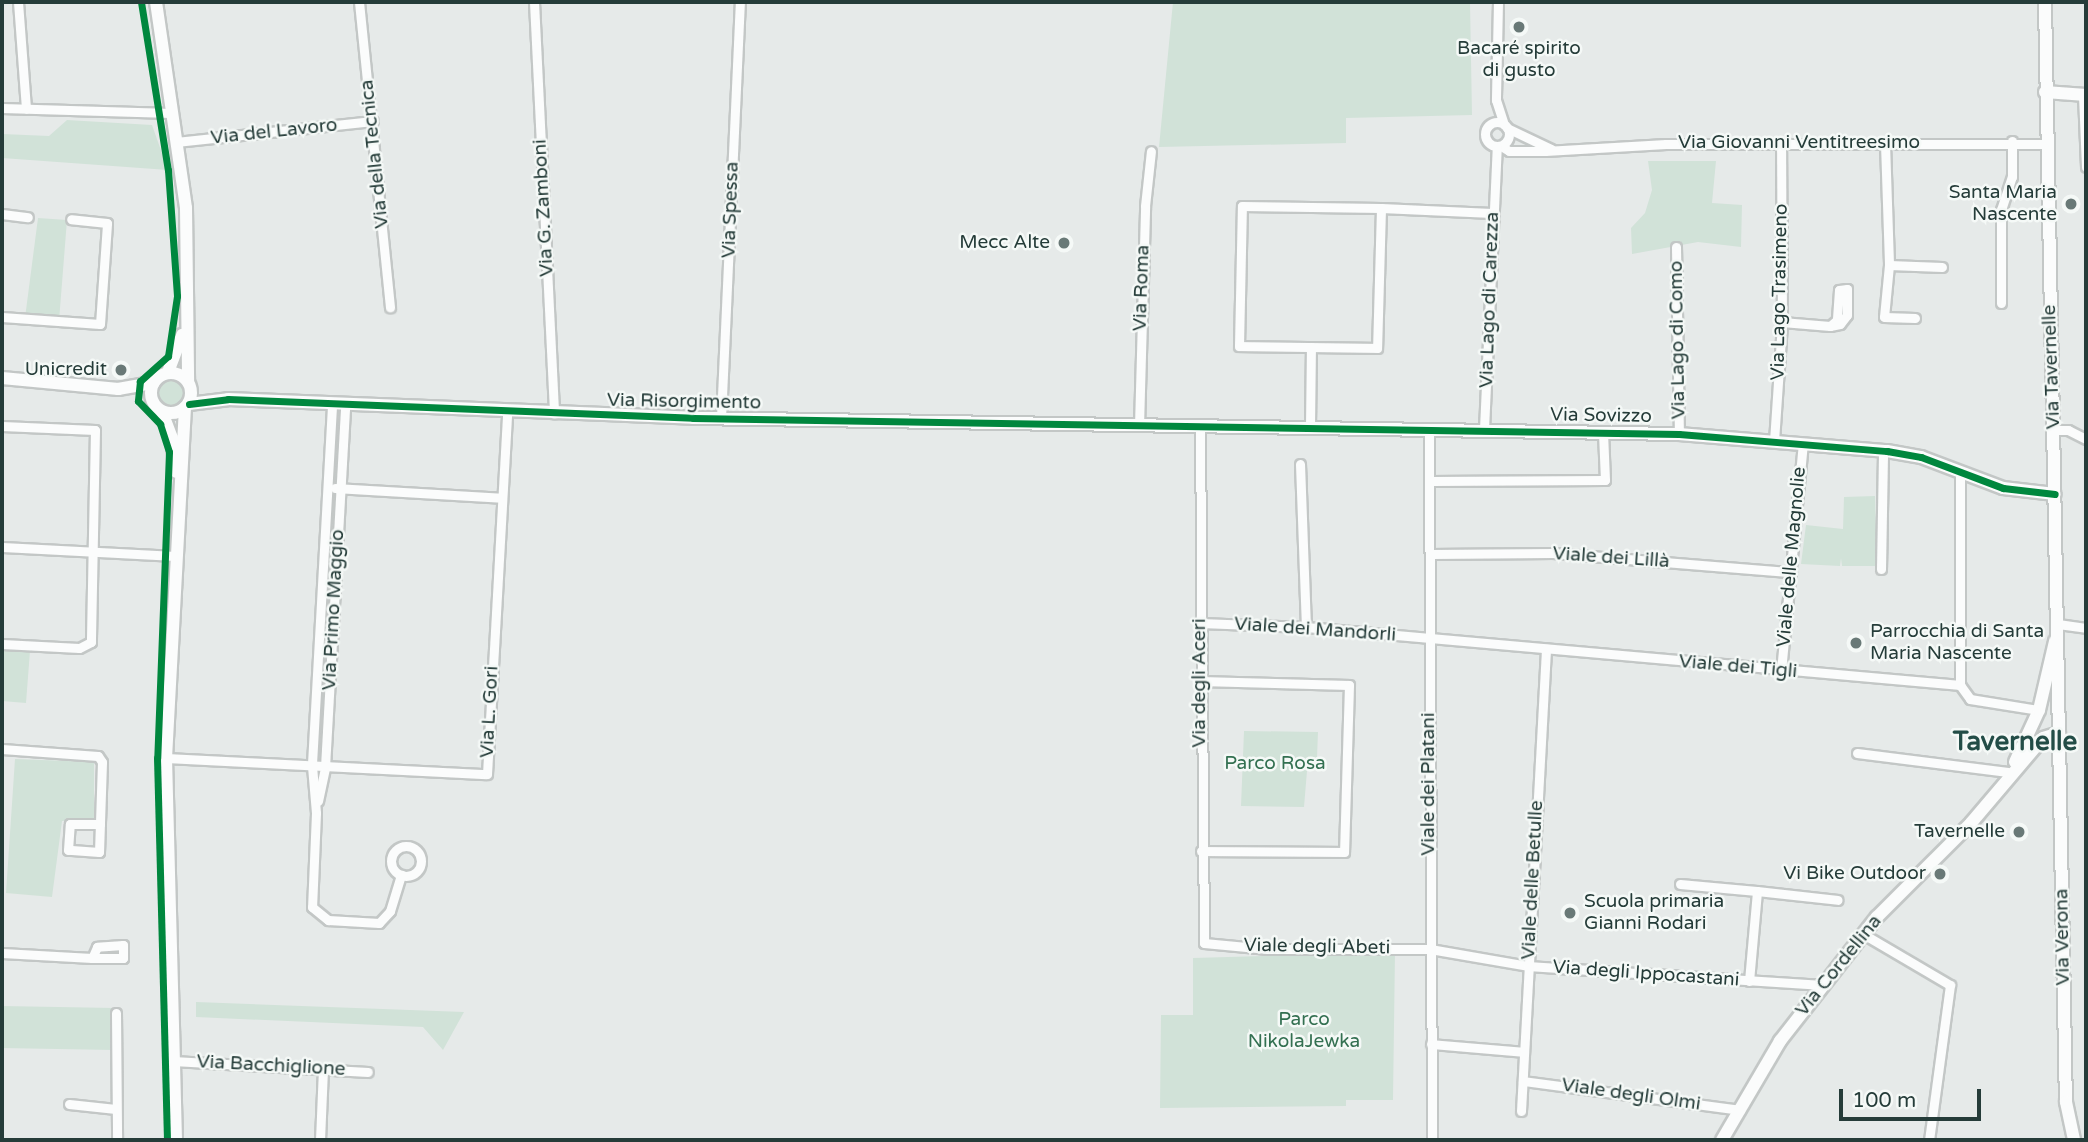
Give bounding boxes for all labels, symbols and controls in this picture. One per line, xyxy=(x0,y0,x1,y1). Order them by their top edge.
marker: Bacaré spirito di gusto xyxy=(1511,19,1527,35)
place label: Bacaré spirito di gusto xyxy=(1457,38,1581,82)
street label: Via della Tecnica xyxy=(356,78,394,230)
street label: Via del Lavoro xyxy=(210,114,338,150)
street label: Via Giovanni Ventitreesimo xyxy=(1678,132,1920,154)
street label: Via G. Zamboni xyxy=(529,139,559,277)
street label: Via Spessa xyxy=(718,161,744,259)
place label: Santa Maria Nascente xyxy=(1949,182,2057,226)
marker: Santa Maria Nascente xyxy=(2063,196,2079,212)
street label: Via Lago Trasimeno xyxy=(1767,203,1793,381)
street label: Via Lago di Carezza xyxy=(1476,211,1504,389)
place label: Mecc Alte xyxy=(959,232,1050,254)
marker: Mecc Alte xyxy=(1056,235,1072,251)
street label: Via Roma xyxy=(1129,244,1155,332)
street label: Via Lago di Como xyxy=(1665,261,1691,419)
street label: Via Tavernelle xyxy=(2038,304,2066,430)
place label: Unicredit xyxy=(25,359,107,381)
marker: Unicredit xyxy=(113,362,129,378)
street label: Via Risorgimento xyxy=(607,389,761,415)
street label: Via Sovizzo xyxy=(1550,404,1652,428)
street label: Viale delle Magnolie xyxy=(1773,466,1811,648)
street label: Via Primo Maggio xyxy=(318,529,350,691)
street label: Viale dei Lillà xyxy=(1552,543,1670,573)
street label: Viale dei Mandorli xyxy=(1233,613,1397,647)
street label: Via degli Aceri xyxy=(1189,618,1211,748)
place label: Parrocchia di Santa Maria Nascente xyxy=(1870,621,2044,665)
marker: Parrocchia di Santa Maria Nascente xyxy=(1848,635,1864,651)
street label: Viale dei Tigli xyxy=(1678,650,1798,684)
street label: Via L. Gori xyxy=(476,665,504,759)
street label: Viale dei Platani xyxy=(1418,712,1440,856)
district label: Tavernelle xyxy=(1953,726,2077,758)
park label: Parco Rosa xyxy=(1224,753,1326,775)
street label: Viale delle Betulle xyxy=(1517,800,1549,960)
place label: Tavernelle xyxy=(1914,821,2005,843)
marker: Tavernelle xyxy=(2011,824,2027,840)
place label: Vi Bike Outdoor xyxy=(1783,863,1926,885)
marker: Vi Bike Outdoor xyxy=(1932,866,1948,882)
street label: Via Verona xyxy=(2051,888,2075,986)
place label: Scuola primaria Gianni Rodari xyxy=(1584,891,1724,935)
marker: Scuola primaria Gianni Rodari xyxy=(1562,905,1578,921)
street label: Via Cordellina xyxy=(1791,911,1887,1021)
street label: Viale degli Abeti xyxy=(1243,934,1391,960)
street label: Via degli Ippocastani xyxy=(1552,956,1740,992)
park label: Parco NikolaJewka xyxy=(1248,1009,1360,1053)
street label: Via Bacchiglione xyxy=(196,1051,346,1081)
street label: Viale degli Olmi xyxy=(1560,1074,1702,1116)
scale bar xyxy=(1843,1076,1985,1120)
text: 100 m xyxy=(1852,1088,1916,1113)

